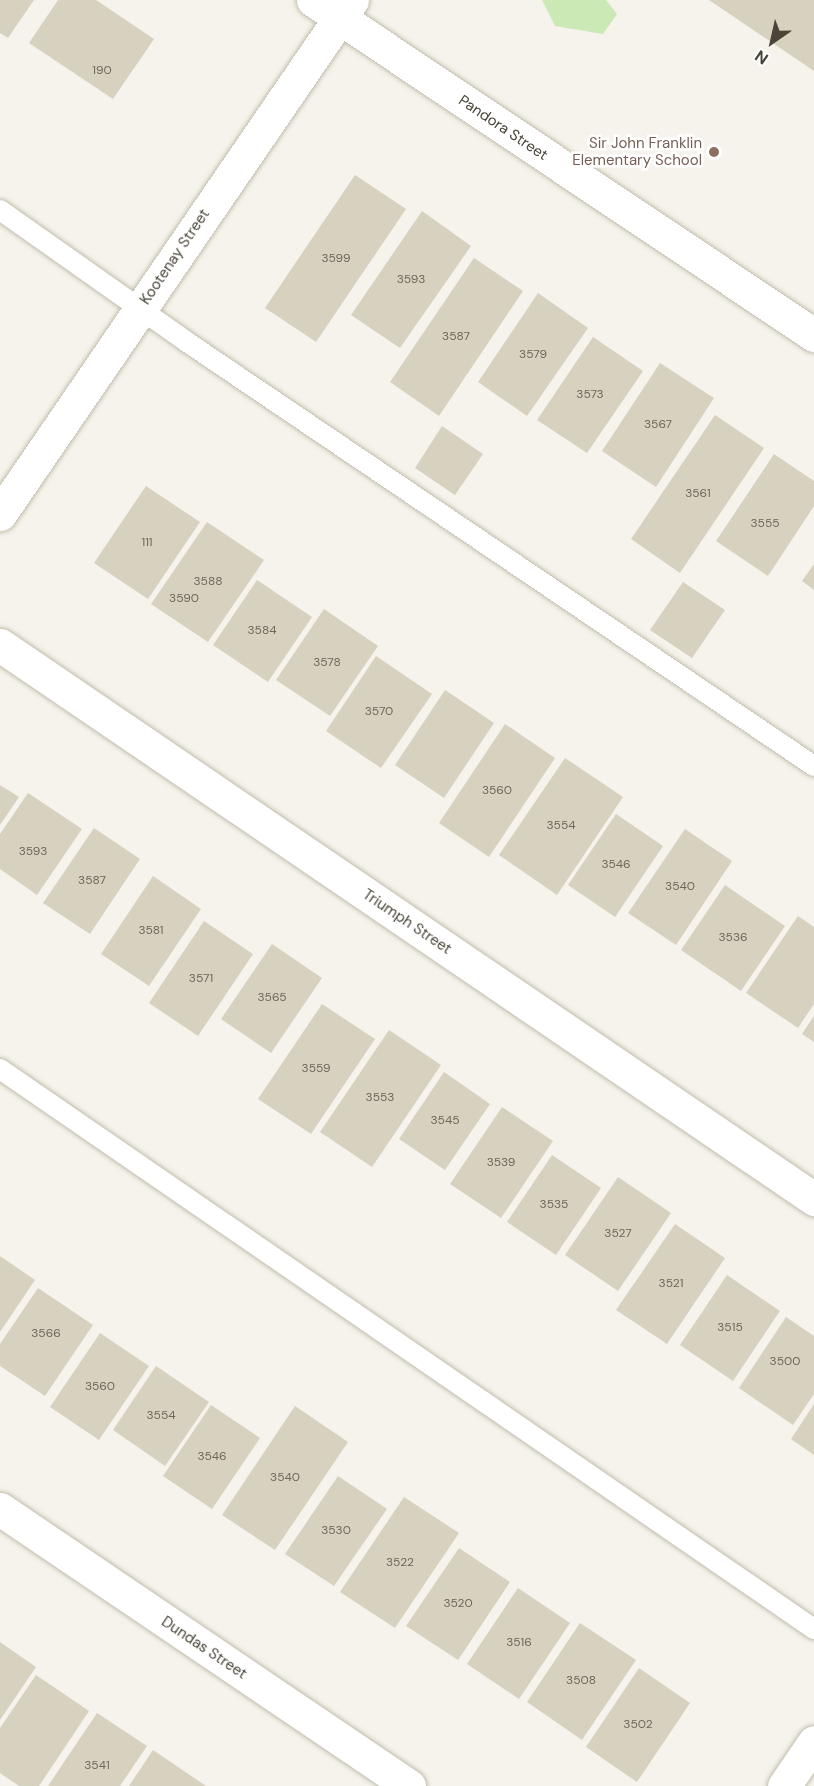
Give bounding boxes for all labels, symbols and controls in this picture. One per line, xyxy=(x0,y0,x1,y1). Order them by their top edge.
north arrow xyxy=(742,12,802,72)
text: N xyxy=(751,45,772,69)
house number: 190 xyxy=(92,64,112,78)
street label: Pandora Street xyxy=(455,92,551,164)
place label: Sir John Franklin Elementary School xyxy=(572,134,702,169)
marker: Sir John Franklin Elementary School xyxy=(707,145,721,159)
street label: Kootenay Street xyxy=(136,206,214,308)
house number: 3599 xyxy=(321,252,351,266)
house number: 3593 xyxy=(397,273,425,287)
house number: 3587 xyxy=(442,330,470,344)
house number: 3579 xyxy=(519,348,547,362)
house number: 3573 xyxy=(576,388,604,402)
house number: 3567 xyxy=(644,418,672,432)
house number: 3561 xyxy=(685,487,711,501)
house number: 3555 xyxy=(750,517,780,531)
house number: 111 xyxy=(141,536,153,550)
house number: 3588 xyxy=(193,575,223,589)
house number: 3590 xyxy=(169,592,199,606)
house number: 3584 xyxy=(248,624,276,638)
house number: 3578 xyxy=(313,656,341,670)
house number: 3570 xyxy=(365,705,393,719)
house number: 3560 xyxy=(482,784,512,798)
house number: 3554 xyxy=(546,819,576,833)
house number: 3593 xyxy=(19,845,47,859)
house number: 3546 xyxy=(601,858,631,872)
house number: 3587 xyxy=(78,874,106,888)
house number: 3540 xyxy=(665,880,695,894)
street label: Triumph Street xyxy=(359,886,455,958)
house number: 3581 xyxy=(138,924,164,938)
house number: 3536 xyxy=(718,931,748,945)
house number: 3571 xyxy=(189,972,213,986)
house number: 3565 xyxy=(257,991,287,1005)
house number: 3559 xyxy=(302,1062,330,1076)
house number: 3553 xyxy=(366,1091,394,1105)
house number: 3545 xyxy=(430,1114,460,1128)
house number: 3539 xyxy=(487,1156,515,1170)
house number: 3535 xyxy=(540,1198,568,1212)
house number: 3527 xyxy=(604,1227,632,1241)
house number: 3521 xyxy=(659,1277,683,1291)
house number: 3515 xyxy=(717,1321,743,1335)
house number: 3566 xyxy=(31,1327,61,1341)
house number: 3500 xyxy=(770,1355,800,1369)
house number: 3560 xyxy=(85,1380,115,1394)
house number: 3554 xyxy=(146,1409,176,1423)
house number: 3546 xyxy=(197,1450,227,1464)
house number: 3540 xyxy=(270,1471,300,1485)
house number: 3530 xyxy=(321,1524,351,1538)
house number: 3522 xyxy=(386,1556,414,1570)
house number: 3520 xyxy=(443,1597,473,1611)
street label: Dundas Street xyxy=(158,1613,250,1683)
house number: 3516 xyxy=(506,1636,532,1650)
house number: 3508 xyxy=(566,1674,596,1688)
house number: 3502 xyxy=(623,1718,653,1732)
house number: 3541 xyxy=(84,1759,110,1773)

